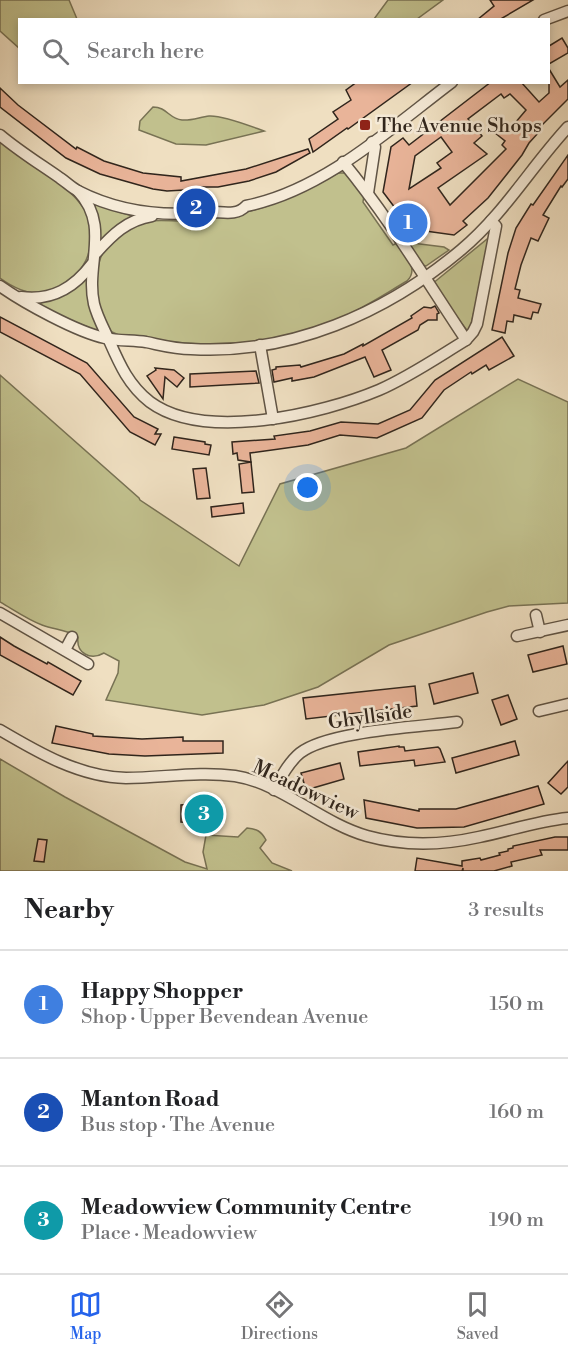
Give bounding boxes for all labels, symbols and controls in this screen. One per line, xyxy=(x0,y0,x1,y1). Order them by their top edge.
search box xyxy=(18,18,550,84)
icon: search xyxy=(39,35,72,68)
text: Search here xyxy=(87,38,204,65)
place label: The Avenue Shops xyxy=(377,114,542,139)
marker: The Avenue Shops xyxy=(358,118,372,132)
pin: 2 xyxy=(176,186,216,230)
pin: 1 xyxy=(388,200,428,246)
your location xyxy=(293,473,322,502)
street label: Ghyllside xyxy=(326,699,414,736)
street label: Meadowview xyxy=(248,755,364,826)
pin: 3 xyxy=(184,792,224,836)
text: Nearby xyxy=(24,894,114,926)
text: 3 results xyxy=(468,898,544,923)
text: Happy Shopper xyxy=(81,978,243,1005)
text: 1 xyxy=(39,992,48,1017)
text: 150 m xyxy=(489,992,544,1017)
text: Shop · Upper Bevendean Avenue xyxy=(81,1005,368,1030)
text: Manton Road xyxy=(81,1086,220,1113)
text: 2 xyxy=(37,1100,50,1125)
text: 160 m xyxy=(489,1100,544,1125)
text: Bus stop · The Avenue xyxy=(81,1113,275,1138)
text: Meadowview Community Centre xyxy=(81,1194,412,1221)
text: 3 xyxy=(37,1208,50,1233)
text: 190 m xyxy=(489,1208,544,1233)
text: Place · Meadowview xyxy=(81,1221,257,1246)
tab: Map xyxy=(69,1288,102,1344)
tab: Directions xyxy=(241,1288,318,1344)
tab: Saved xyxy=(457,1288,499,1344)

